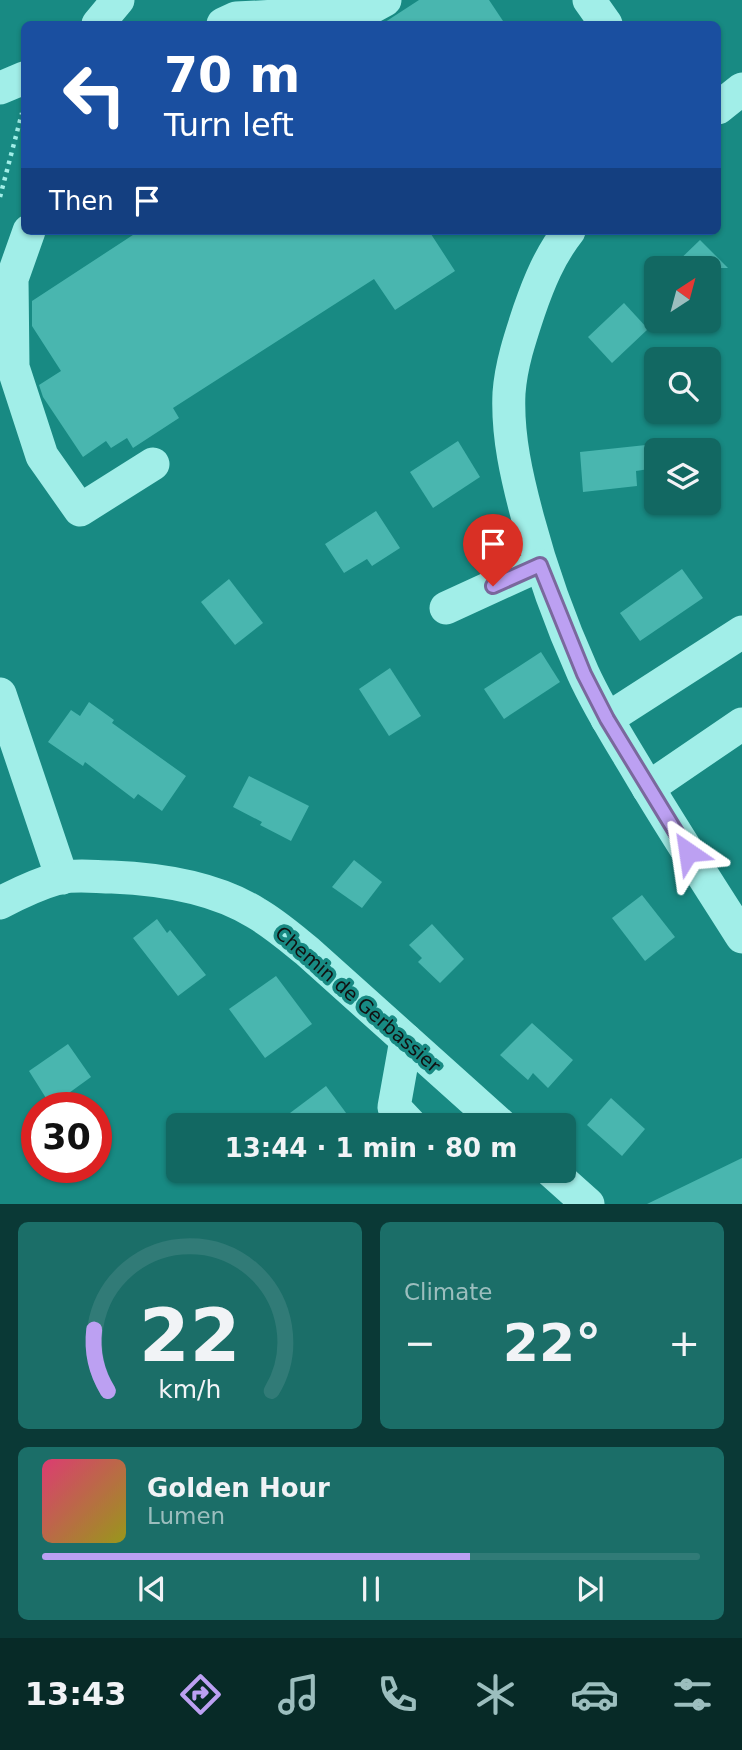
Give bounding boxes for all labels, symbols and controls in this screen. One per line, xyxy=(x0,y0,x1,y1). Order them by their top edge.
text: 70 m xyxy=(164,47,300,104)
icon: left xyxy=(49,49,140,140)
text: Turn left xyxy=(164,106,294,144)
icon: arrive xyxy=(128,182,166,220)
text: Then xyxy=(49,186,114,216)
north arrow xyxy=(644,256,721,332)
map controls xyxy=(644,256,721,515)
button: search xyxy=(644,347,721,424)
button: layers xyxy=(644,438,721,515)
pin xyxy=(463,514,523,586)
icon: arrive xyxy=(474,525,512,563)
position arrow xyxy=(651,815,725,889)
street label: Chemin de Gerbassier xyxy=(271,921,445,1077)
speed limit sign: 30 xyxy=(21,1092,112,1183)
text: 13:44 · 1 min · 80 m xyxy=(225,1133,517,1163)
text: Climate xyxy=(404,1279,493,1305)
text: 22 xyxy=(139,1294,241,1379)
text: 22° xyxy=(503,1313,601,1373)
text: − xyxy=(404,1321,436,1365)
text: + xyxy=(668,1321,700,1365)
text: km/h xyxy=(158,1375,222,1404)
text: Golden Hour xyxy=(147,1473,330,1503)
text: Lumen xyxy=(147,1503,225,1529)
icon: previous xyxy=(133,1570,171,1608)
icon: pause xyxy=(352,1570,390,1608)
icon: next xyxy=(571,1570,609,1608)
icon: directions xyxy=(176,1670,225,1719)
icon: music xyxy=(274,1670,323,1719)
icon: phone xyxy=(373,1670,422,1719)
icon: climate xyxy=(471,1670,520,1719)
icon: car xyxy=(570,1670,619,1719)
icon: filters xyxy=(668,1670,717,1719)
text: 13:43 xyxy=(25,1675,127,1713)

